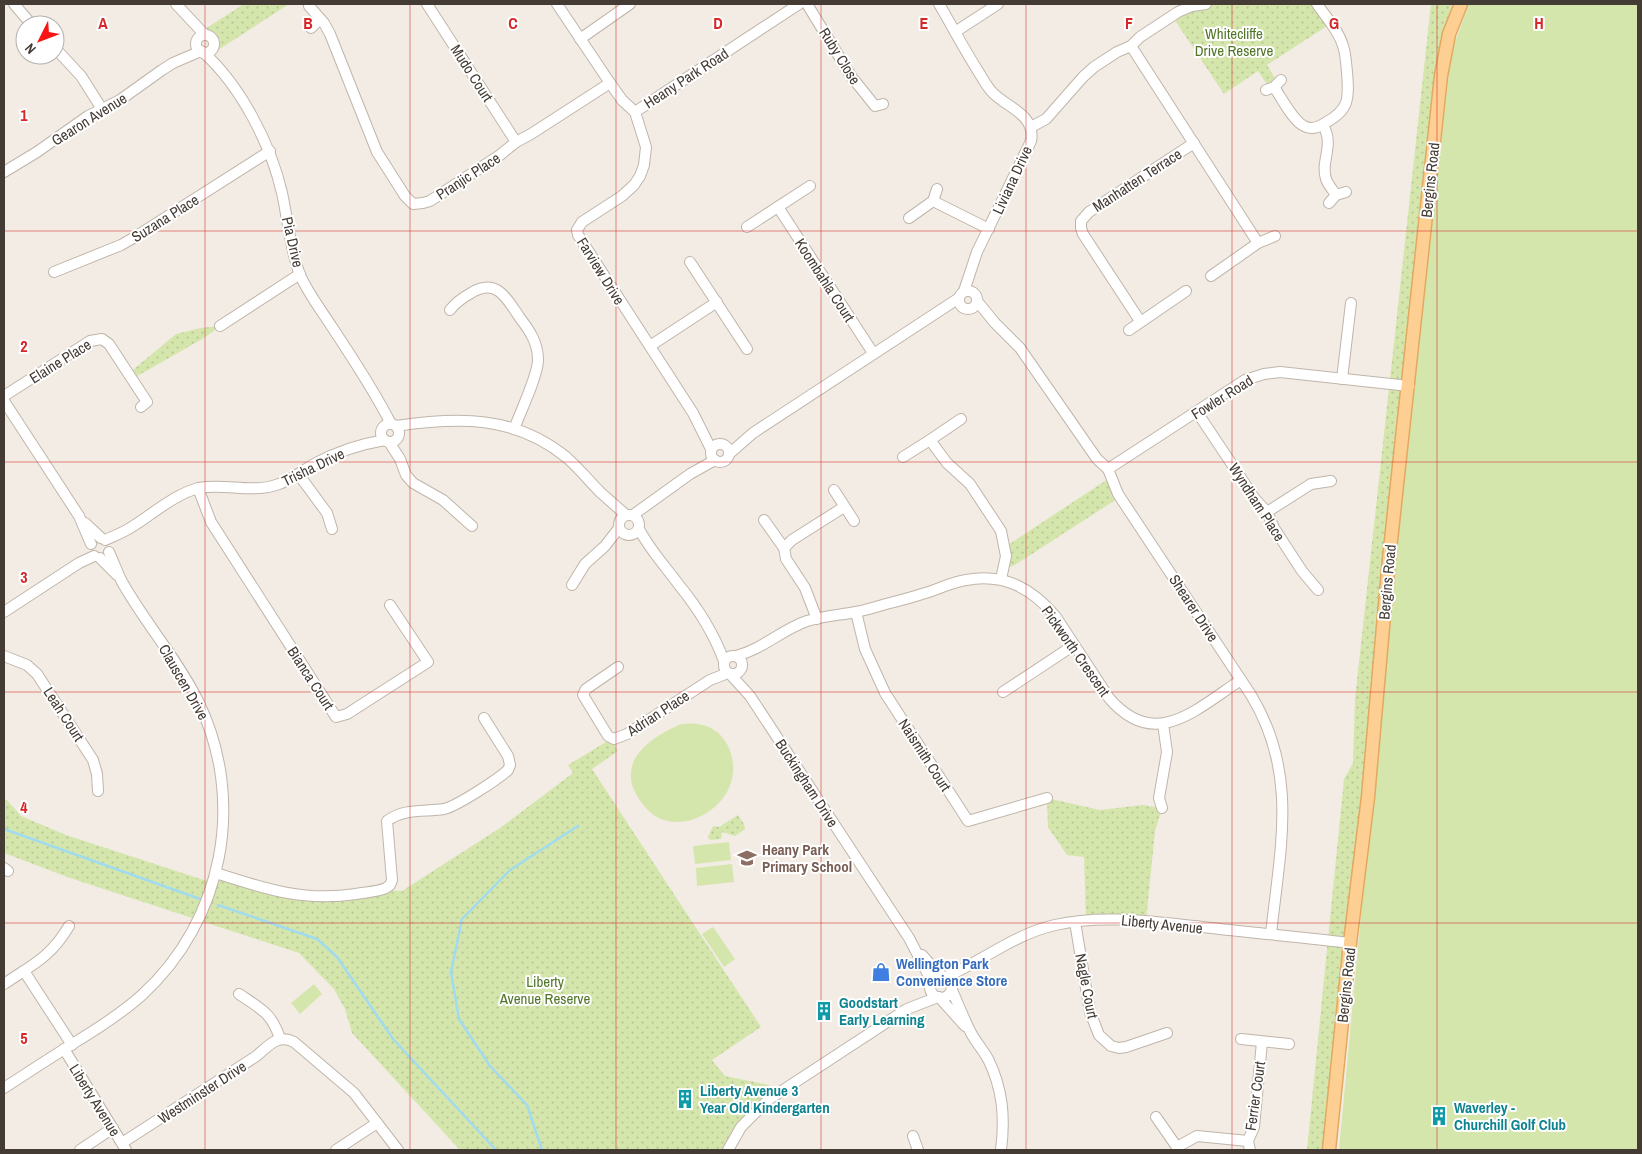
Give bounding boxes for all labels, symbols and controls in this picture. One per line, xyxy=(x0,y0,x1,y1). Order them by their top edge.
text: A xyxy=(98,12,108,34)
text: B xyxy=(303,12,313,34)
text: C xyxy=(508,12,518,34)
text: D xyxy=(713,12,723,34)
text: E xyxy=(920,12,929,34)
text: F xyxy=(1125,12,1133,34)
text: G xyxy=(1329,12,1339,34)
text: H xyxy=(1534,12,1544,34)
north arrow xyxy=(15,15,65,65)
street label: Ruby Close xyxy=(814,23,866,89)
park label: Whitecliffe Drive Reserve xyxy=(1195,23,1273,61)
text: N xyxy=(21,40,40,58)
street label: Mudo Court xyxy=(446,40,499,106)
street label: Heany Park Road xyxy=(640,43,732,113)
street label: Gearon Avenue xyxy=(47,87,131,151)
text: 1 xyxy=(20,104,28,126)
street label: Bergins Road xyxy=(1416,141,1444,219)
street label: Liviana Drive xyxy=(987,142,1037,218)
street label: Manhatten Terrace xyxy=(1088,143,1186,217)
street label: Pranjic Place xyxy=(432,147,504,205)
street label: Suzana Place xyxy=(127,189,203,247)
street label: Pia Drive xyxy=(277,215,309,269)
street label: Farview Drive xyxy=(572,233,630,309)
street label: Koombahla Court xyxy=(790,234,860,326)
street label: Elaine Place xyxy=(25,334,95,388)
text: 2 xyxy=(20,335,28,357)
street label: Fowler Road xyxy=(1187,370,1257,424)
street label: Trisha Drive xyxy=(278,443,348,491)
street label: Wyndham Place xyxy=(1224,459,1290,545)
street label: Bergins Road xyxy=(1373,544,1401,620)
text: 3 xyxy=(20,566,28,588)
street label: Shearer Drive xyxy=(1164,570,1224,646)
street label: Pickworth Crescent xyxy=(1037,601,1116,701)
street label: Clauscen Drive xyxy=(154,640,214,724)
street label: Bianca Court xyxy=(283,642,340,714)
street label: Leah Court xyxy=(39,683,90,746)
street label: Adrian Place xyxy=(622,685,693,742)
street label: Naismith Court xyxy=(894,715,957,796)
street label: Buckingham Drive xyxy=(771,735,843,831)
text: 4 xyxy=(20,796,28,818)
place label: Heany Park Primary School xyxy=(762,839,852,877)
school or university icon: Heany Park Primary School xyxy=(736,847,758,869)
street label: Liberty Avenue xyxy=(1120,909,1204,939)
street label: Bergins Road xyxy=(1332,946,1360,1024)
street label: Nagle Court xyxy=(1070,952,1104,1021)
place label: Wellington Park Convenience Store xyxy=(896,953,1008,991)
shop icon: Wellington Park Convenience Store xyxy=(870,961,892,983)
park label: Liberty Avenue Reserve xyxy=(499,971,591,1009)
place label: Goodstart Early Learning xyxy=(839,992,925,1030)
building icon: Goodstart Early Learning xyxy=(813,1000,835,1022)
text: 5 xyxy=(20,1027,28,1049)
street label: Westminster Drive xyxy=(154,1055,250,1128)
street label: Ferrier Court xyxy=(1240,1059,1270,1132)
street label: Liberty Avenue xyxy=(64,1060,126,1140)
place label: Liberty Avenue 3 Year Old Kindergarten xyxy=(700,1080,830,1118)
building icon: Liberty Avenue 3 Year Old Kindergarten xyxy=(674,1088,696,1110)
place label: Waverley - Churchill Golf Club xyxy=(1454,1097,1566,1135)
building icon: Waverley - Churchill Golf Club xyxy=(1428,1105,1450,1127)

